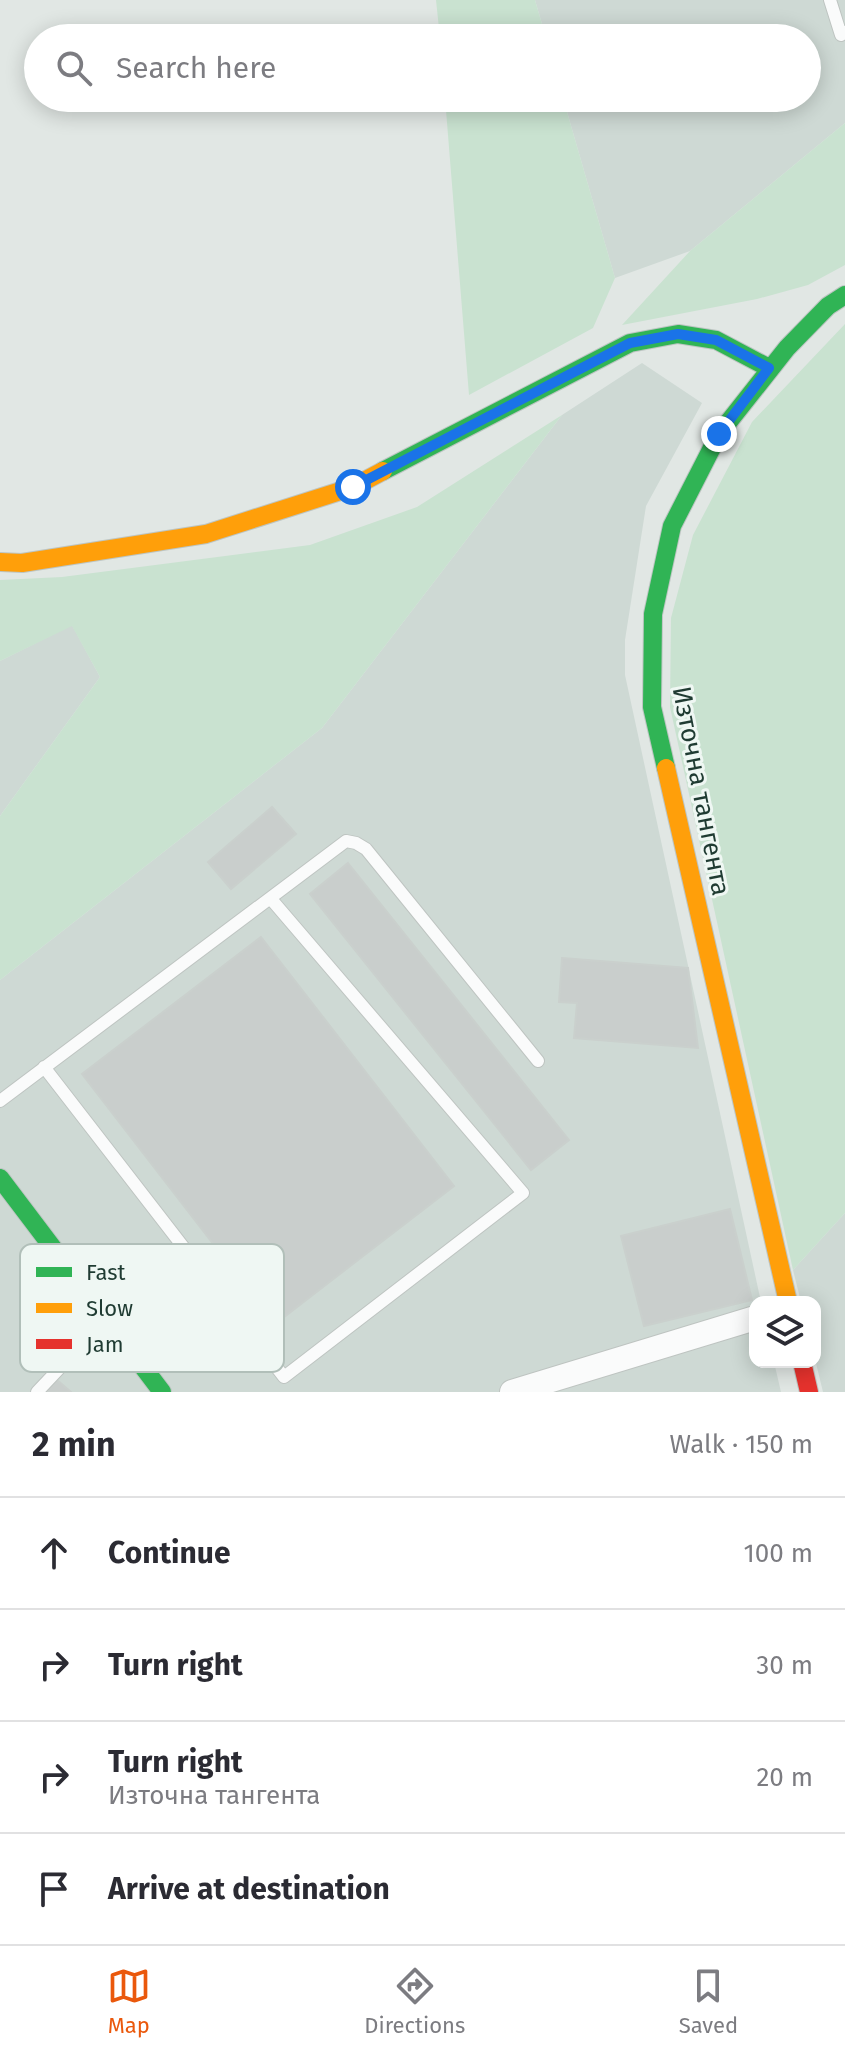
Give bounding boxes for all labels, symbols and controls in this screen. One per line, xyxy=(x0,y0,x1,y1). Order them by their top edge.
search box xyxy=(24,24,821,112)
icon: search xyxy=(52,46,96,90)
text: Search here xyxy=(116,50,276,86)
route end xyxy=(701,416,737,452)
route start xyxy=(335,469,371,505)
street label: Източна тангента xyxy=(666,684,736,898)
legend xyxy=(20,1244,284,1372)
text: Fast xyxy=(86,1259,126,1286)
text: Slow xyxy=(86,1295,133,1322)
map controls xyxy=(749,1296,821,1368)
button: layers xyxy=(749,1296,821,1368)
text: Jam xyxy=(86,1331,124,1358)
text: 2 min xyxy=(32,1424,116,1465)
text: Walk · 150 m xyxy=(670,1429,813,1460)
icon: ahead xyxy=(32,1531,76,1575)
text: Continue xyxy=(108,1535,231,1571)
text: 100 m xyxy=(744,1538,813,1569)
icon: right xyxy=(32,1643,76,1687)
text: Turn right xyxy=(108,1647,243,1683)
text: 30 m xyxy=(756,1650,813,1681)
text: Turn right xyxy=(108,1744,243,1780)
icon: right xyxy=(32,1755,76,1799)
text: 20 m xyxy=(756,1762,813,1793)
text: Източна тангента xyxy=(108,1780,320,1811)
icon: arrive xyxy=(32,1867,76,1911)
text: Arrive at destination xyxy=(108,1871,390,1907)
tab: Map xyxy=(107,1964,151,2039)
tab: Directions xyxy=(364,1964,465,2039)
tab: Saved xyxy=(679,1964,738,2039)

